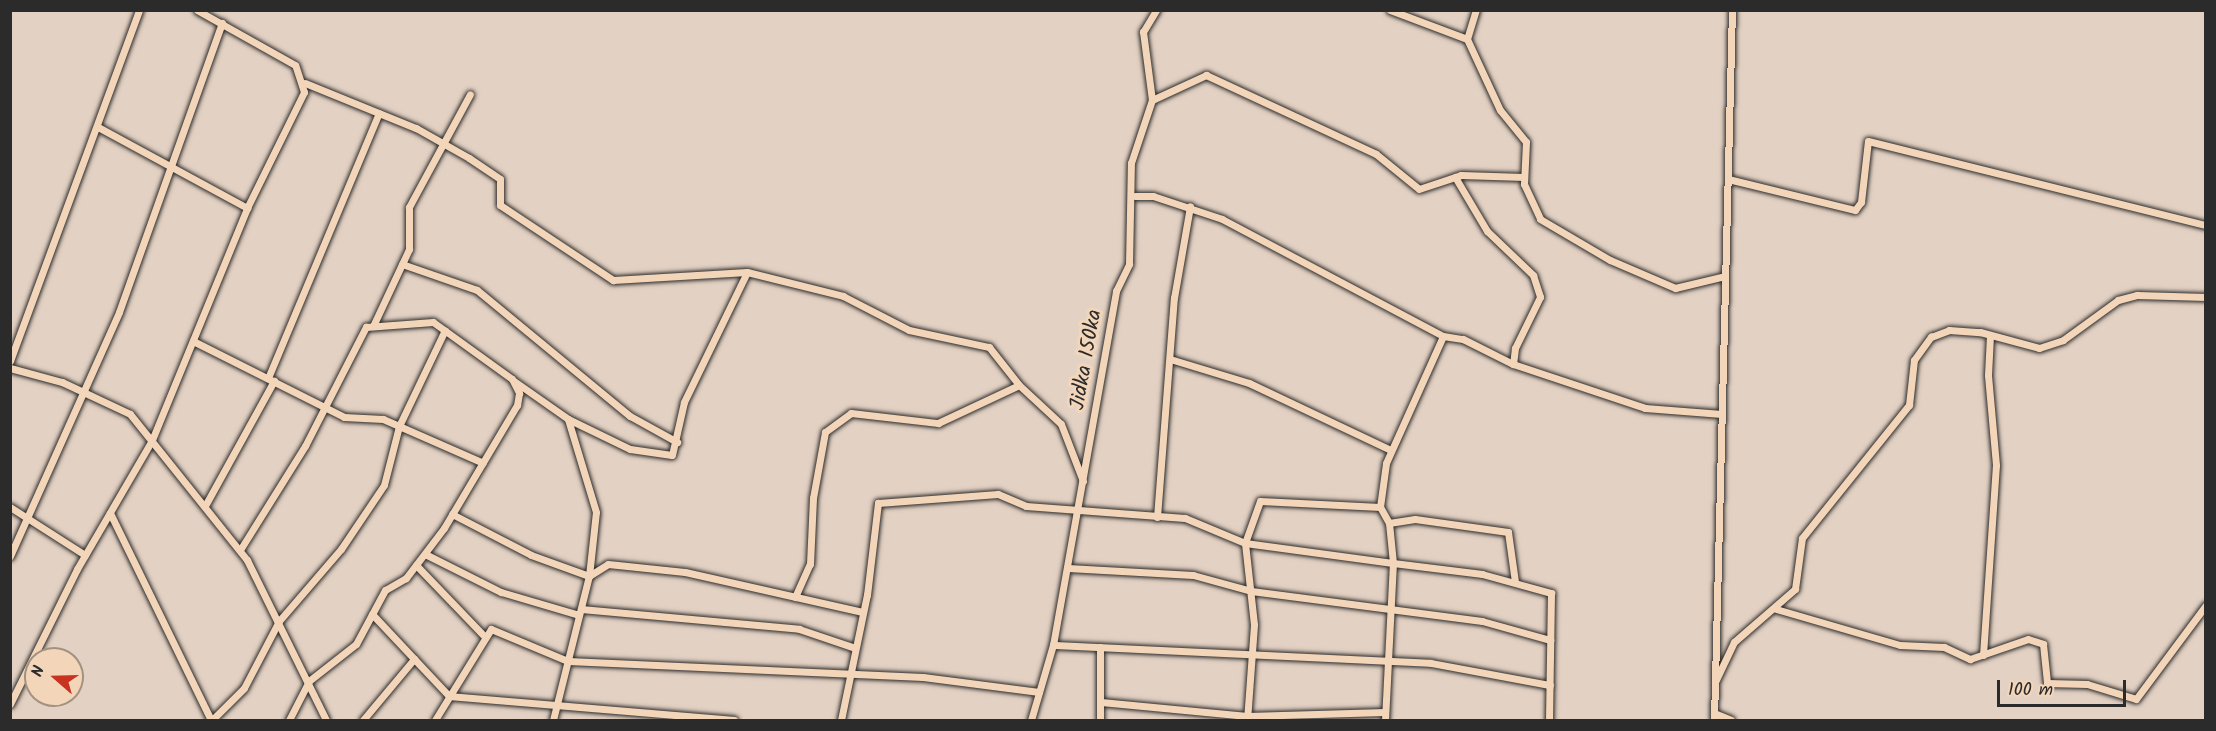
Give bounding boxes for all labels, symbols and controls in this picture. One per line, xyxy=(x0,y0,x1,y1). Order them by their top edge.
street label: Jidka 150ka xyxy=(1066,308,1108,412)
north arrow xyxy=(24,647,84,707)
text: N xyxy=(25,662,52,680)
scale bar xyxy=(2000,668,2129,706)
text: 100 m xyxy=(2008,676,2053,705)

